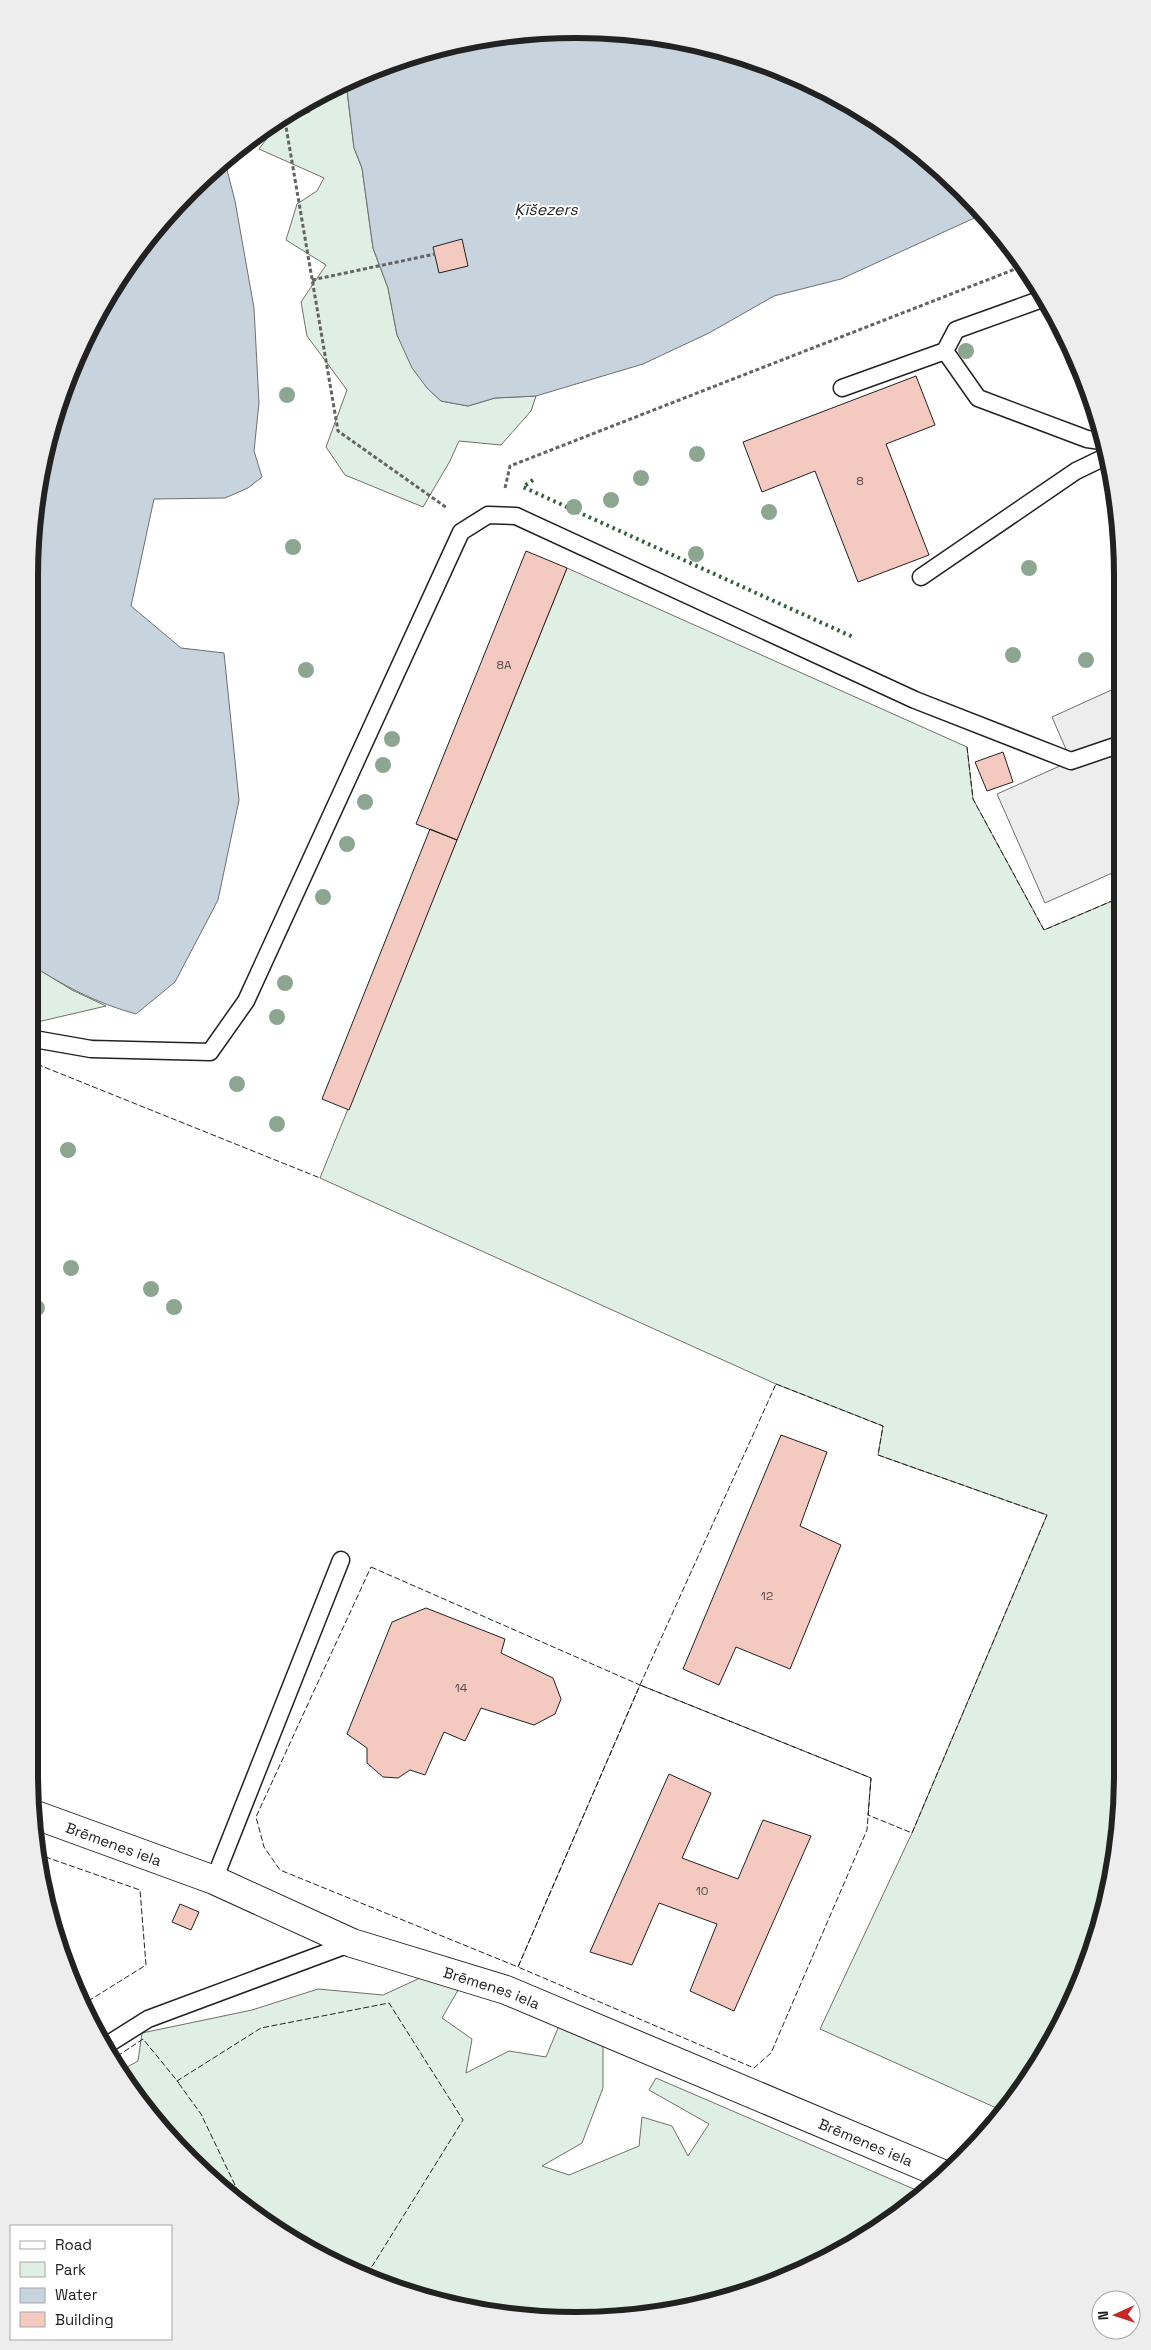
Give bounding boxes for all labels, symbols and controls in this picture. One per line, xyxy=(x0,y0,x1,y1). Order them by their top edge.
water label: Ķīšezers xyxy=(514,199,578,220)
house number: 8 xyxy=(856,473,864,489)
house number: 8A xyxy=(496,657,512,673)
house number: 12 xyxy=(761,1588,773,1604)
house number: 14 xyxy=(455,1680,468,1696)
street label: Brēmenes iela xyxy=(63,1817,165,1870)
house number: 10 xyxy=(696,1883,708,1899)
street label: Brēmenes iela xyxy=(441,1962,543,2013)
street label: Brēmenes iela xyxy=(816,2113,916,2170)
legend xyxy=(10,2225,172,2340)
text: Road xyxy=(55,2235,92,2254)
text: Park xyxy=(55,2260,86,2279)
text: Water xyxy=(55,2285,98,2304)
north arrow xyxy=(1091,2290,1141,2340)
text: Building xyxy=(55,2310,114,2329)
text: N xyxy=(1094,2311,1112,2321)

